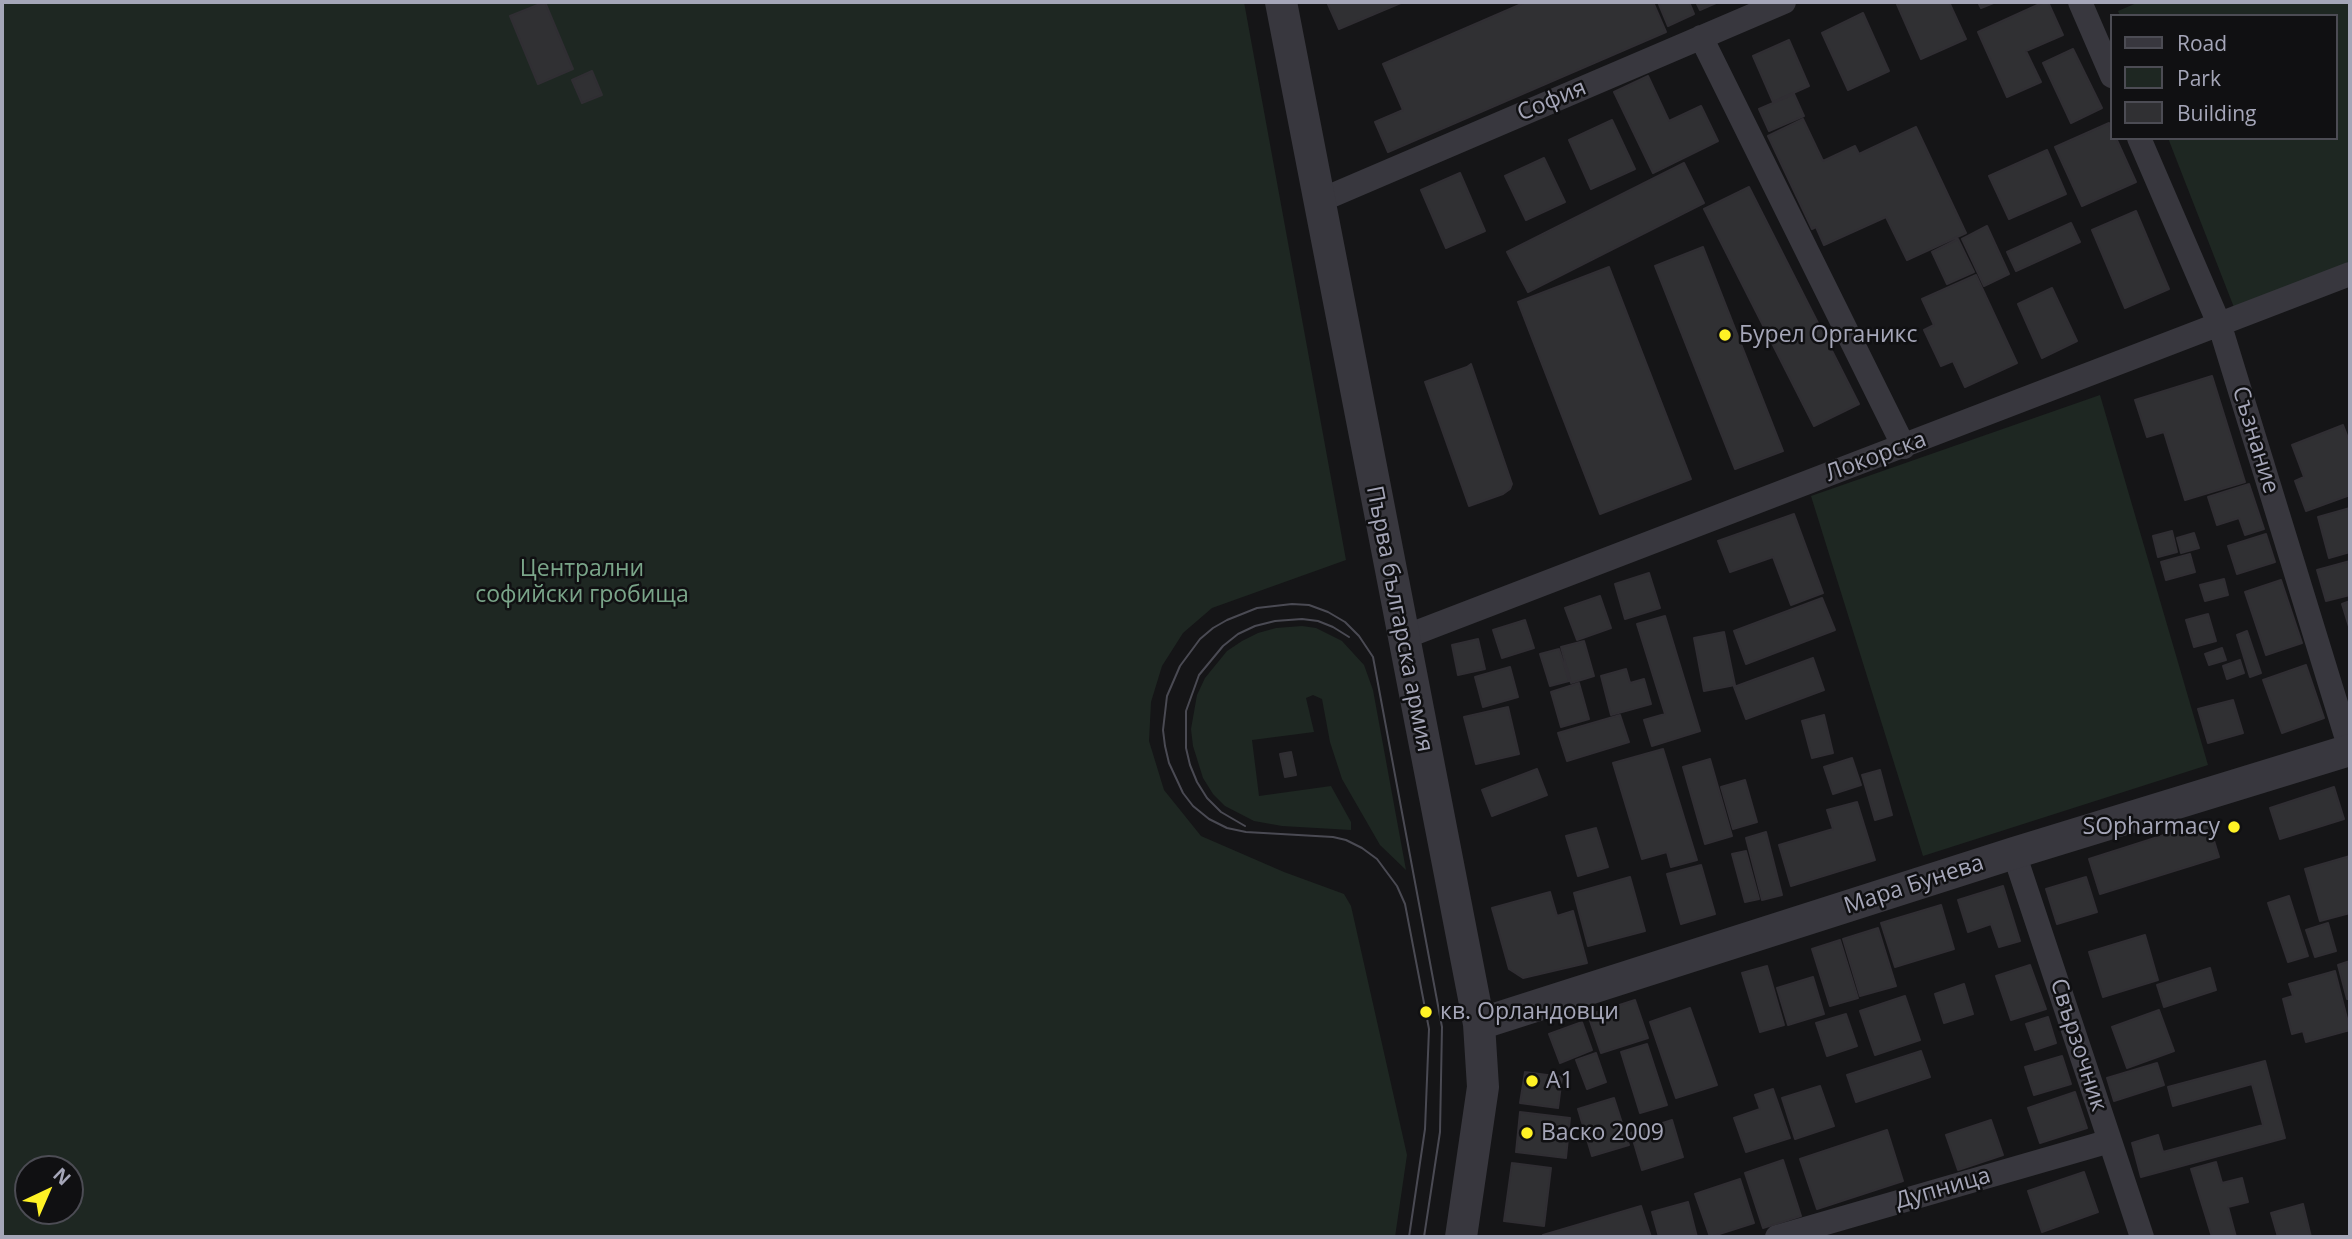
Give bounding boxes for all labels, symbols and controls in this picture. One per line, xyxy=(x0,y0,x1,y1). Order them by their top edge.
legend xyxy=(2110,14,2338,140)
text: Road xyxy=(2177,29,2227,57)
text: Park xyxy=(2177,64,2221,92)
street label: София xyxy=(1513,74,1591,128)
text: Building xyxy=(2177,99,2256,127)
place label: Бурел Органикс xyxy=(1739,321,1917,349)
marker: Бурел Органикс xyxy=(1717,327,1733,343)
street label: Съзнание xyxy=(2226,383,2284,497)
street label: Локорска xyxy=(1822,426,1930,488)
street label: Първа българска армия xyxy=(1360,483,1438,755)
park label: Централни софийски гробища xyxy=(475,555,689,609)
place label: SOpharmacy xyxy=(2083,813,2220,841)
marker: SOpharmacy xyxy=(2226,819,2242,835)
street label: Мара Бунева xyxy=(1841,849,1987,921)
street label: Свързочник xyxy=(2044,975,2112,1115)
place label: кв. Орландовци xyxy=(1440,998,1619,1026)
marker: кв. Орландовци xyxy=(1418,1004,1434,1020)
place label: A1 xyxy=(1546,1067,1574,1095)
marker: A1 xyxy=(1524,1073,1540,1089)
place label: Васко 2009 xyxy=(1541,1119,1664,1147)
marker: Васко 2009 xyxy=(1519,1125,1535,1141)
north arrow xyxy=(14,1155,84,1225)
text: N xyxy=(48,1162,77,1191)
street label: Дупница xyxy=(1892,1162,1994,1216)

